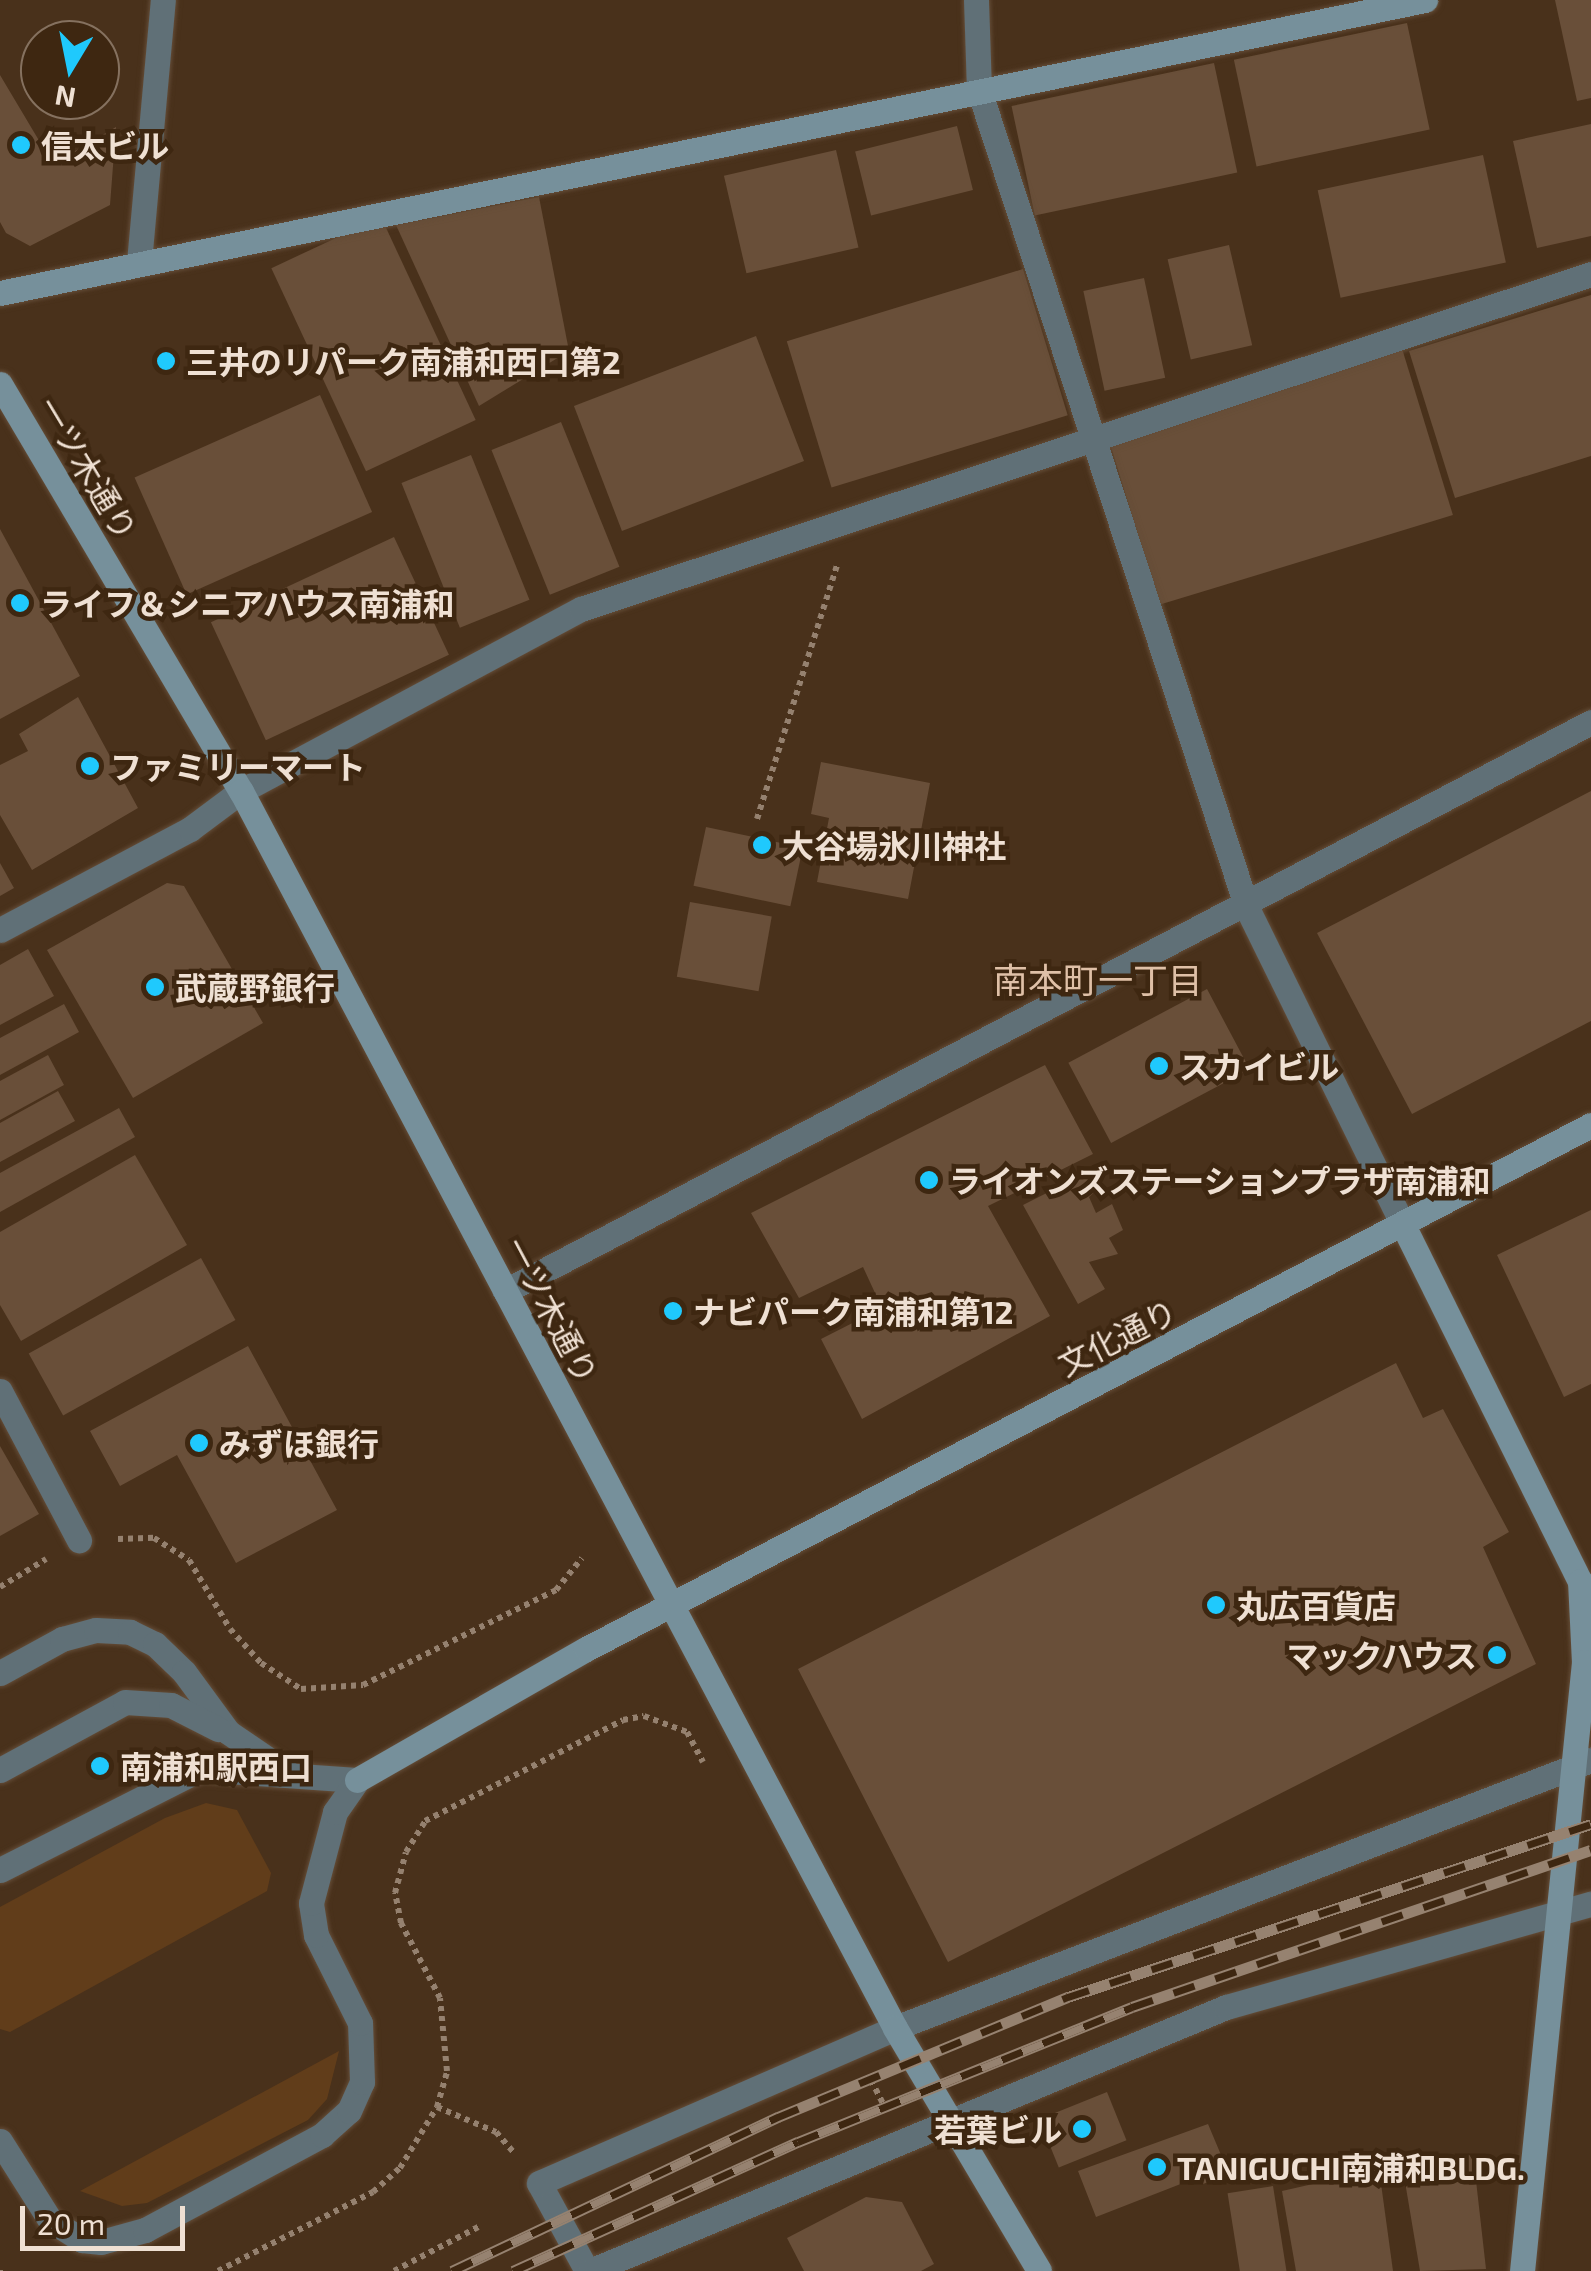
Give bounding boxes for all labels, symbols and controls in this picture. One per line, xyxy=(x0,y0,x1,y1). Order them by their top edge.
north arrow xyxy=(20,20,120,120)
text: N xyxy=(52,79,78,116)
place label: 信太ビル xyxy=(41,126,169,164)
marker: 信太ビル xyxy=(10,134,32,156)
place label: 三井のリパーク南浦和西口第2 xyxy=(186,342,621,380)
marker: 三井のリパーク南浦和西口第2 xyxy=(155,350,177,372)
street label: 一ツ木通り xyxy=(30,390,146,546)
place label: ライフ＆シニアハウス南浦和 xyxy=(40,584,456,622)
marker: ライフ＆シニアハウス南浦和 xyxy=(9,592,31,614)
place label: ファミリーマート xyxy=(110,747,366,785)
marker: ファミリーマート xyxy=(79,755,101,777)
place label: 大谷場氷川神社 xyxy=(782,826,1006,864)
marker: 大谷場氷川神社 xyxy=(751,834,773,856)
district label: 南本町一丁目 xyxy=(993,958,1203,1000)
place label: 武蔵野銀行 xyxy=(175,968,335,1006)
marker: 武蔵野銀行 xyxy=(144,976,166,998)
place label: スカイビル xyxy=(1179,1047,1339,1085)
marker: スカイビル xyxy=(1148,1055,1170,1077)
place label: ライオンズステーションプラザ南浦和 xyxy=(949,1161,1493,1199)
marker: ライオンズステーションプラザ南浦和 xyxy=(918,1169,940,1191)
street label: 一ツ木通り xyxy=(497,1230,607,1390)
street label: 文化通り xyxy=(1051,1291,1183,1383)
place label: ナビパーク南浦和第12 xyxy=(693,1292,1013,1330)
marker: ナビパーク南浦和第12 xyxy=(662,1300,684,1322)
place label: みずほ銀行 xyxy=(219,1424,379,1462)
marker: みずほ銀行 xyxy=(188,1432,210,1454)
place label: 丸広百貨店 xyxy=(1236,1586,1396,1624)
marker: 丸広百貨店 xyxy=(1205,1594,1227,1616)
place label: マックハウス xyxy=(1285,1636,1477,1674)
marker: マックハウス xyxy=(1486,1644,1508,1666)
place label: 南浦和駅西口 xyxy=(120,1747,312,1785)
marker: 南浦和駅西口 xyxy=(89,1755,111,1777)
place label: 若葉ビル xyxy=(934,2110,1062,2148)
marker: 若葉ビル xyxy=(1071,2118,1093,2140)
place label: TANIGUCHI南浦和BLDG. xyxy=(1177,2148,1525,2186)
marker: TANIGUCHI南浦和BLDG. xyxy=(1146,2156,1168,2178)
scale bar xyxy=(25,2186,190,2248)
text: 20 m xyxy=(37,2205,105,2241)

